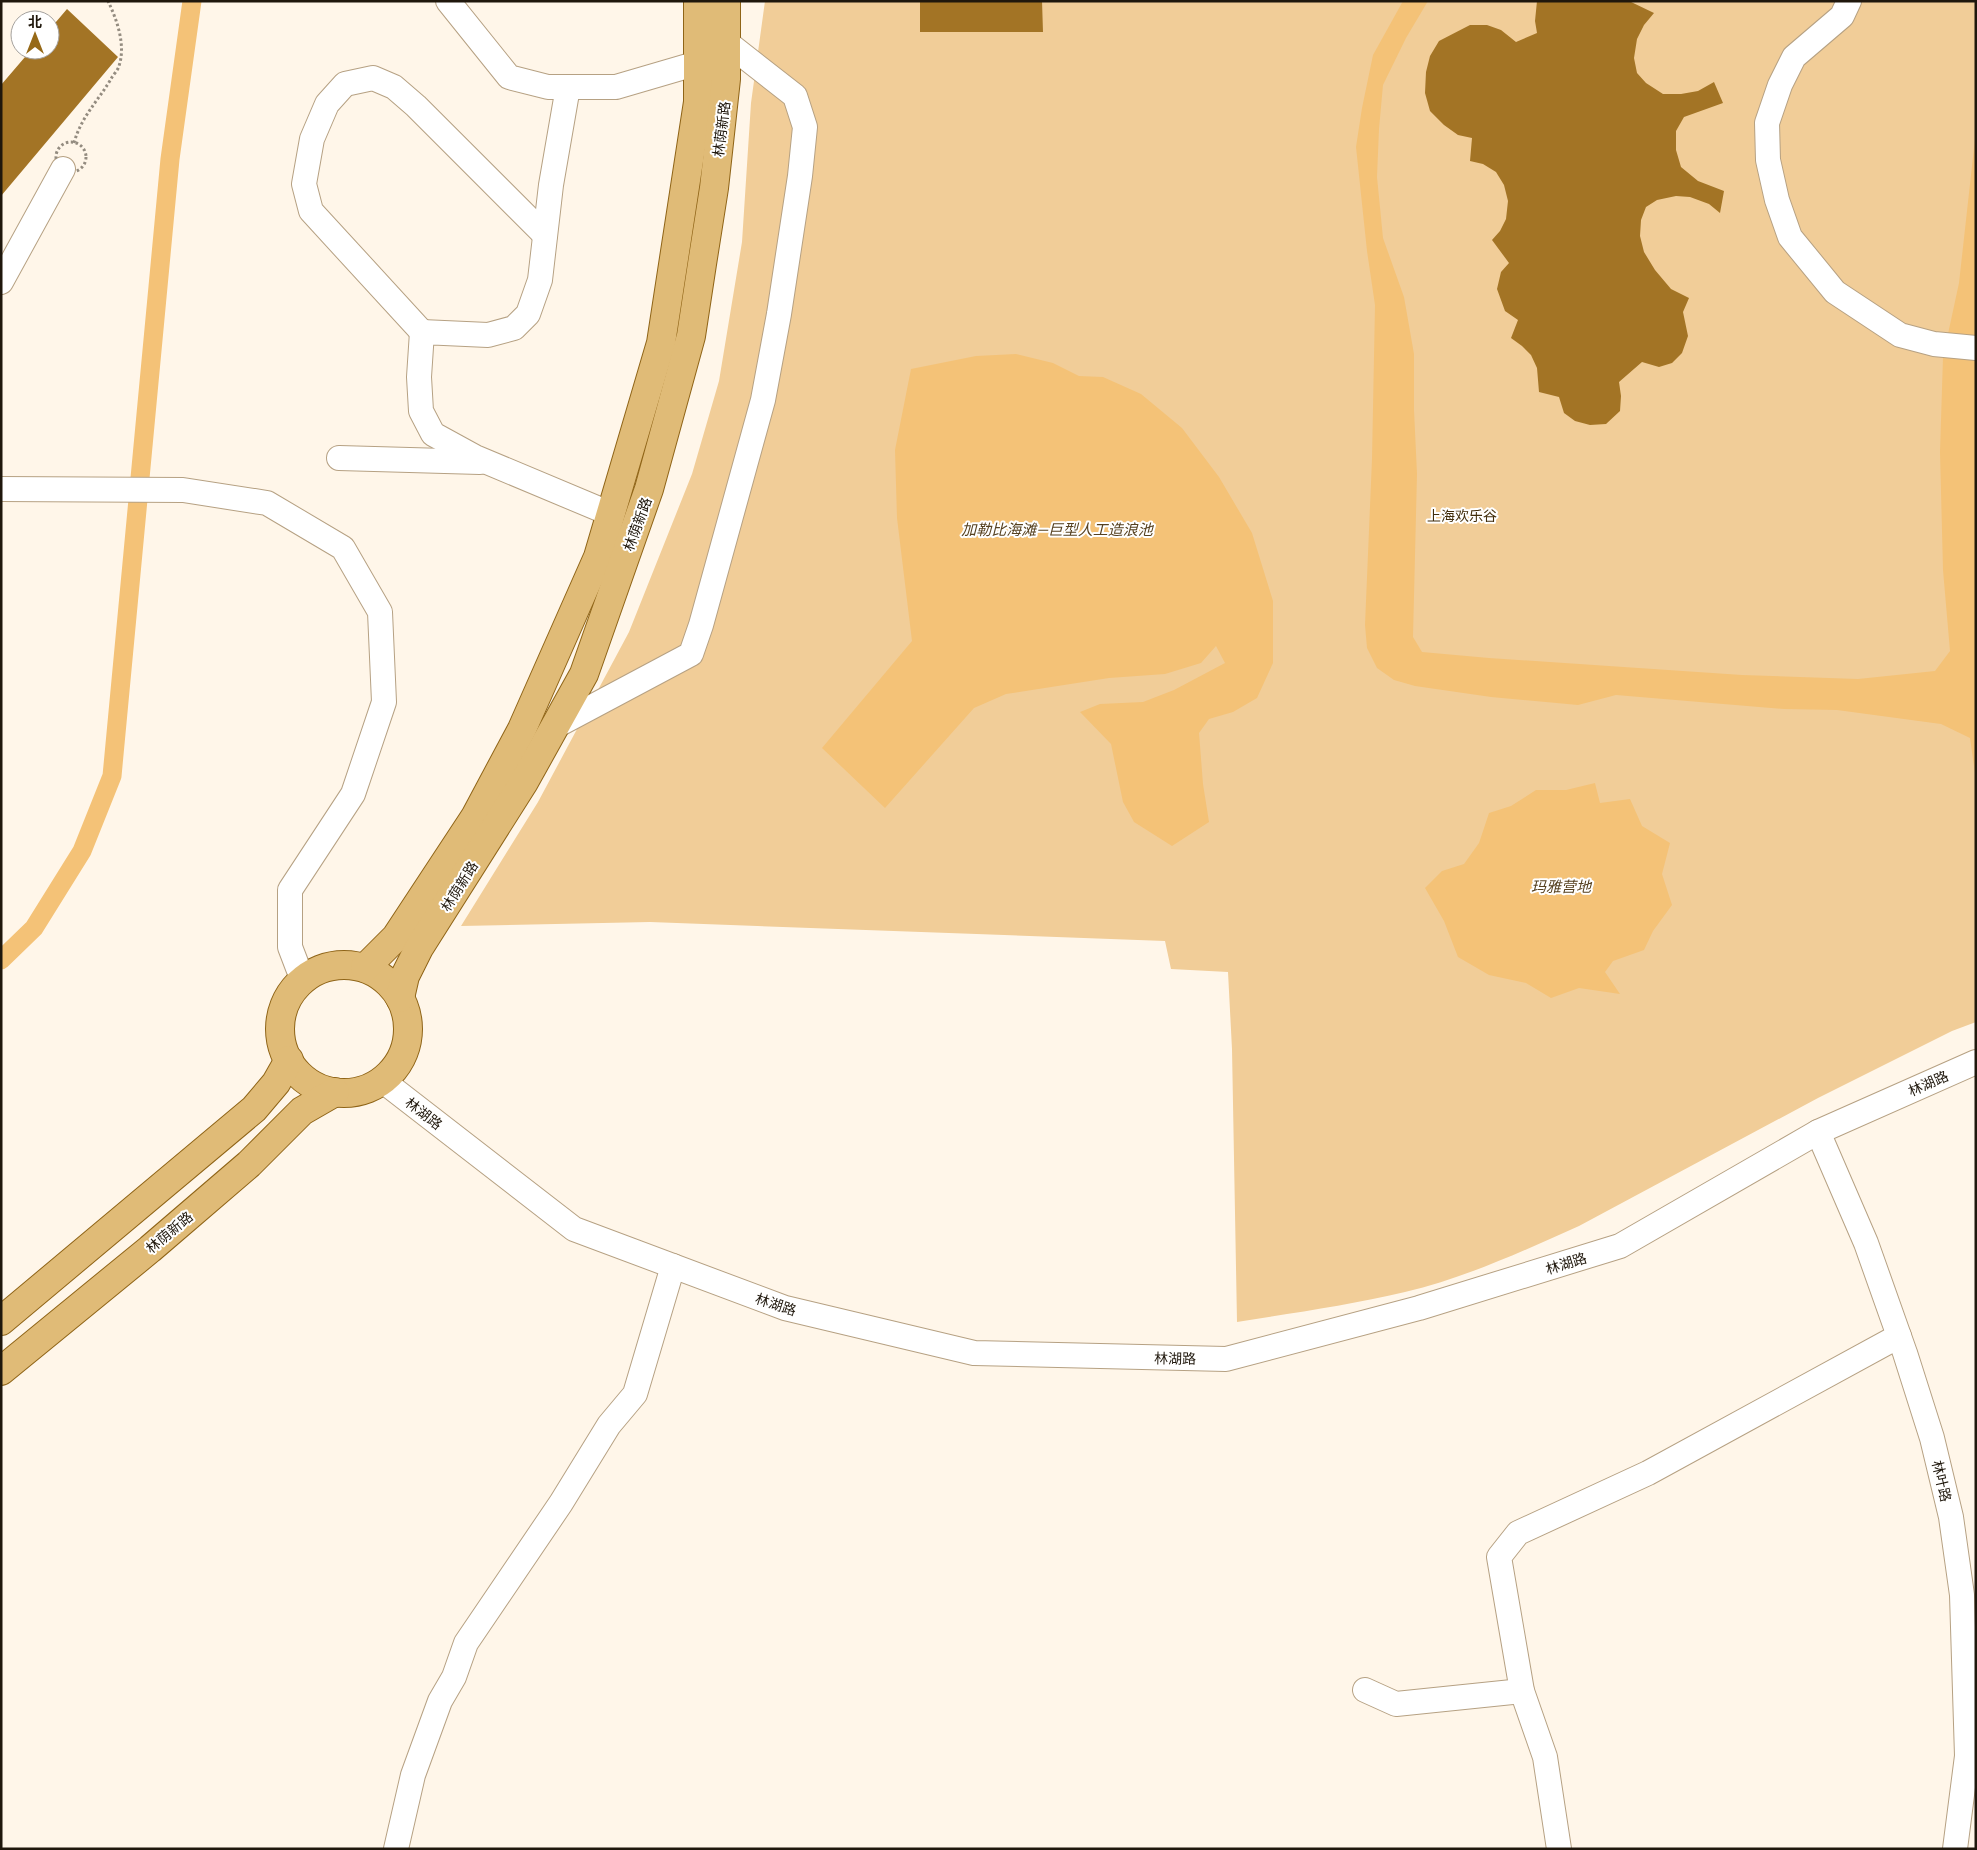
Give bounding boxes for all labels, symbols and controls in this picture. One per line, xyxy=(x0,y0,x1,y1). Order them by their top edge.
north arrow xyxy=(10,10,60,60)
text: 北 xyxy=(28,12,42,31)
street label: 林荫新路 xyxy=(708,100,734,158)
street label: 林荫新路 xyxy=(618,494,656,554)
park label: 上海欢乐谷 xyxy=(1427,506,1497,525)
water label: 加勒比海滩—巨型人工造浪池 xyxy=(961,519,1155,540)
street label: 林荫新路 xyxy=(436,857,482,915)
water label: 玛雅营地 xyxy=(1531,876,1593,897)
street label: 林湖路 xyxy=(1905,1066,1951,1100)
street label: 林湖路 xyxy=(402,1093,446,1133)
street label: 林荫新路 xyxy=(141,1207,197,1257)
street label: 林湖路 xyxy=(1543,1248,1589,1278)
street label: 林湖路 xyxy=(753,1288,799,1320)
street label: 林湖路 xyxy=(1154,1348,1196,1368)
street label: 林叶路 xyxy=(1928,1458,1956,1504)

